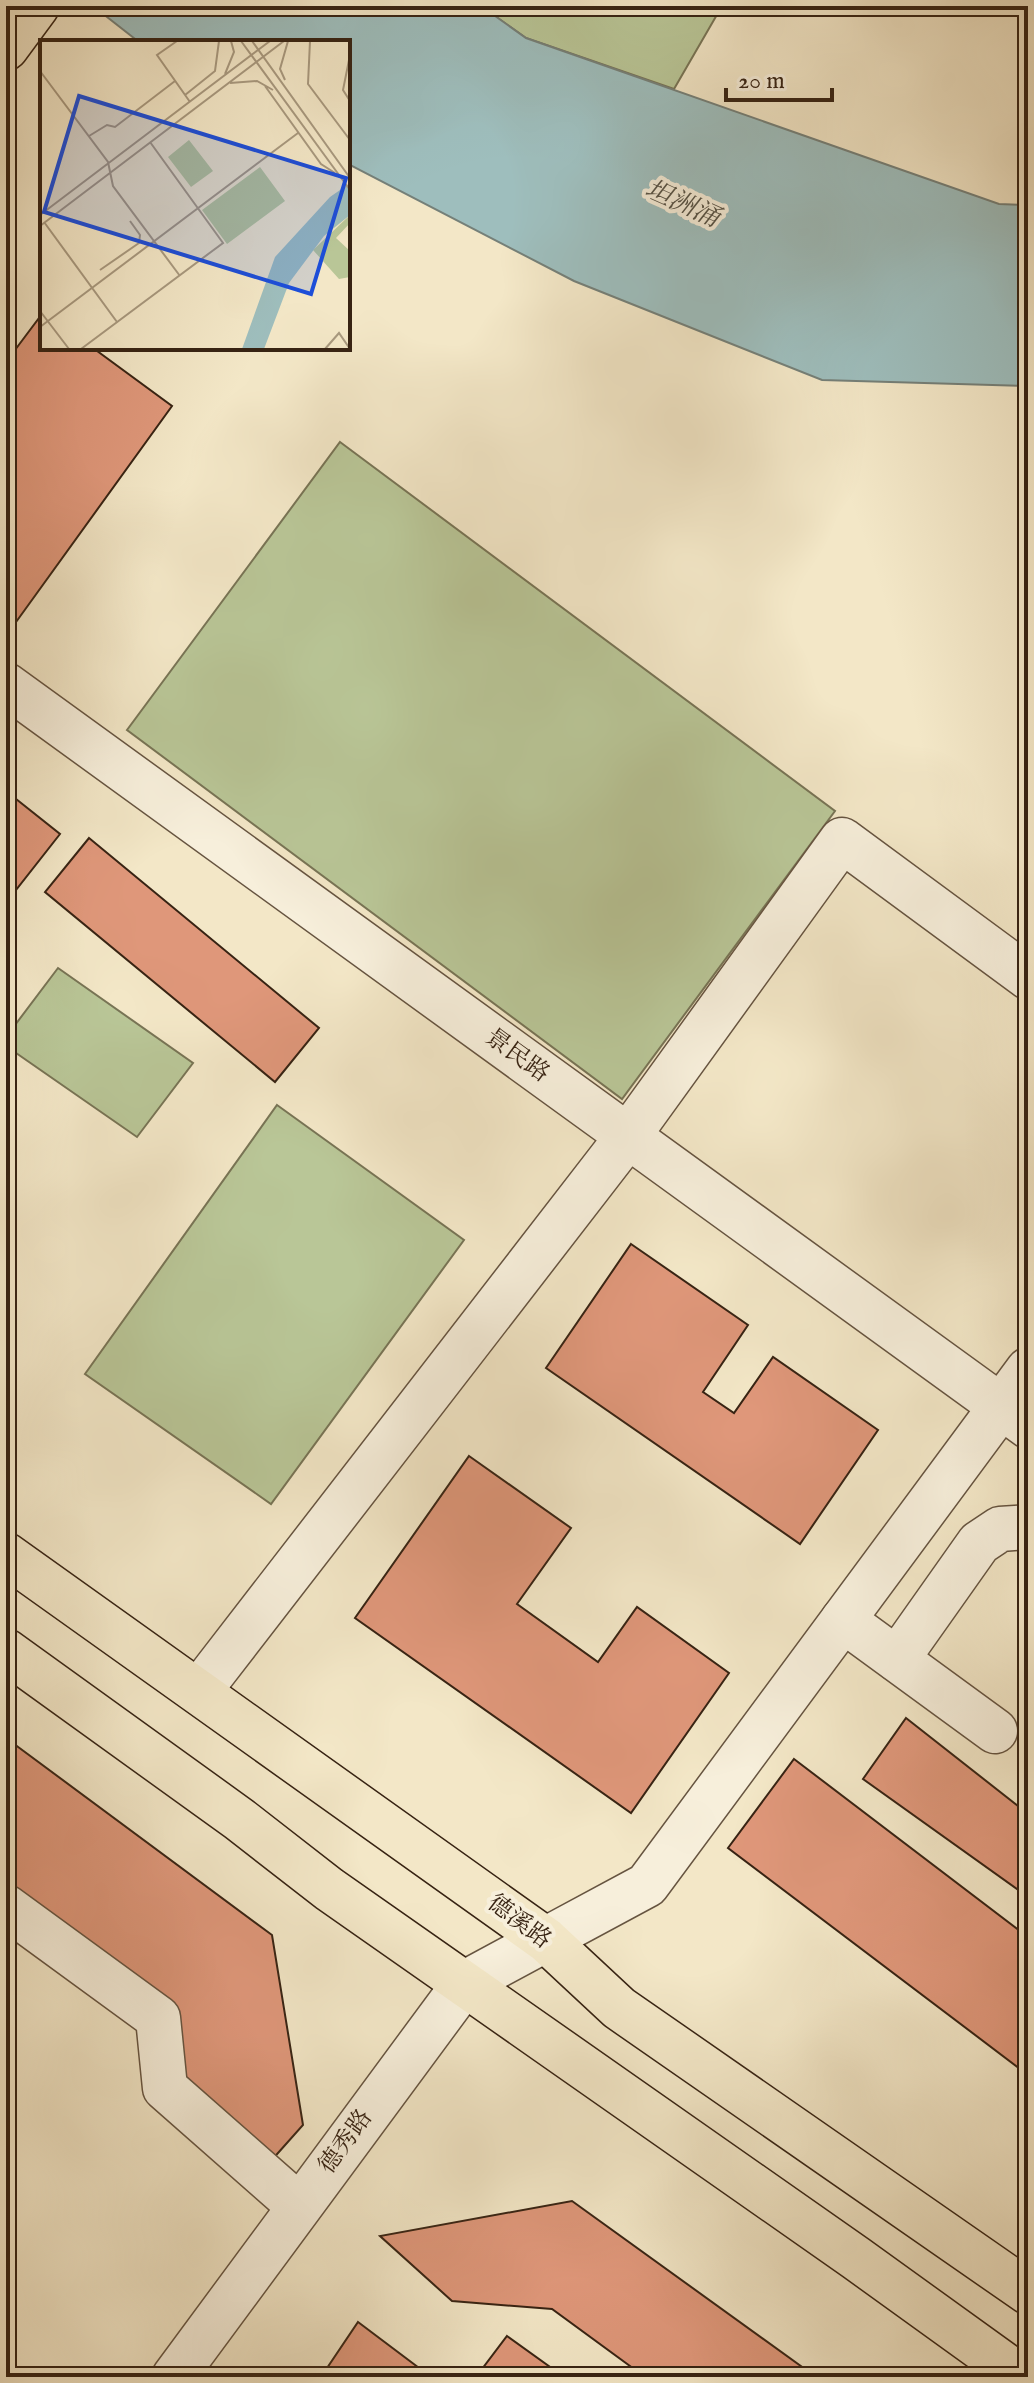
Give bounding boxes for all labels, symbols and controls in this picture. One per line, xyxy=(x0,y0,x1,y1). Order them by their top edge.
inset map xyxy=(40,40,350,350)
scale bar xyxy=(726,52,832,102)
text: 20 m xyxy=(738,66,785,97)
water label: 坦洲涌 xyxy=(640,173,727,236)
street label: 景民路 xyxy=(479,1022,555,1090)
street label: 德溪路 xyxy=(481,1888,557,1956)
street label: 德秀路 xyxy=(312,2104,380,2180)

